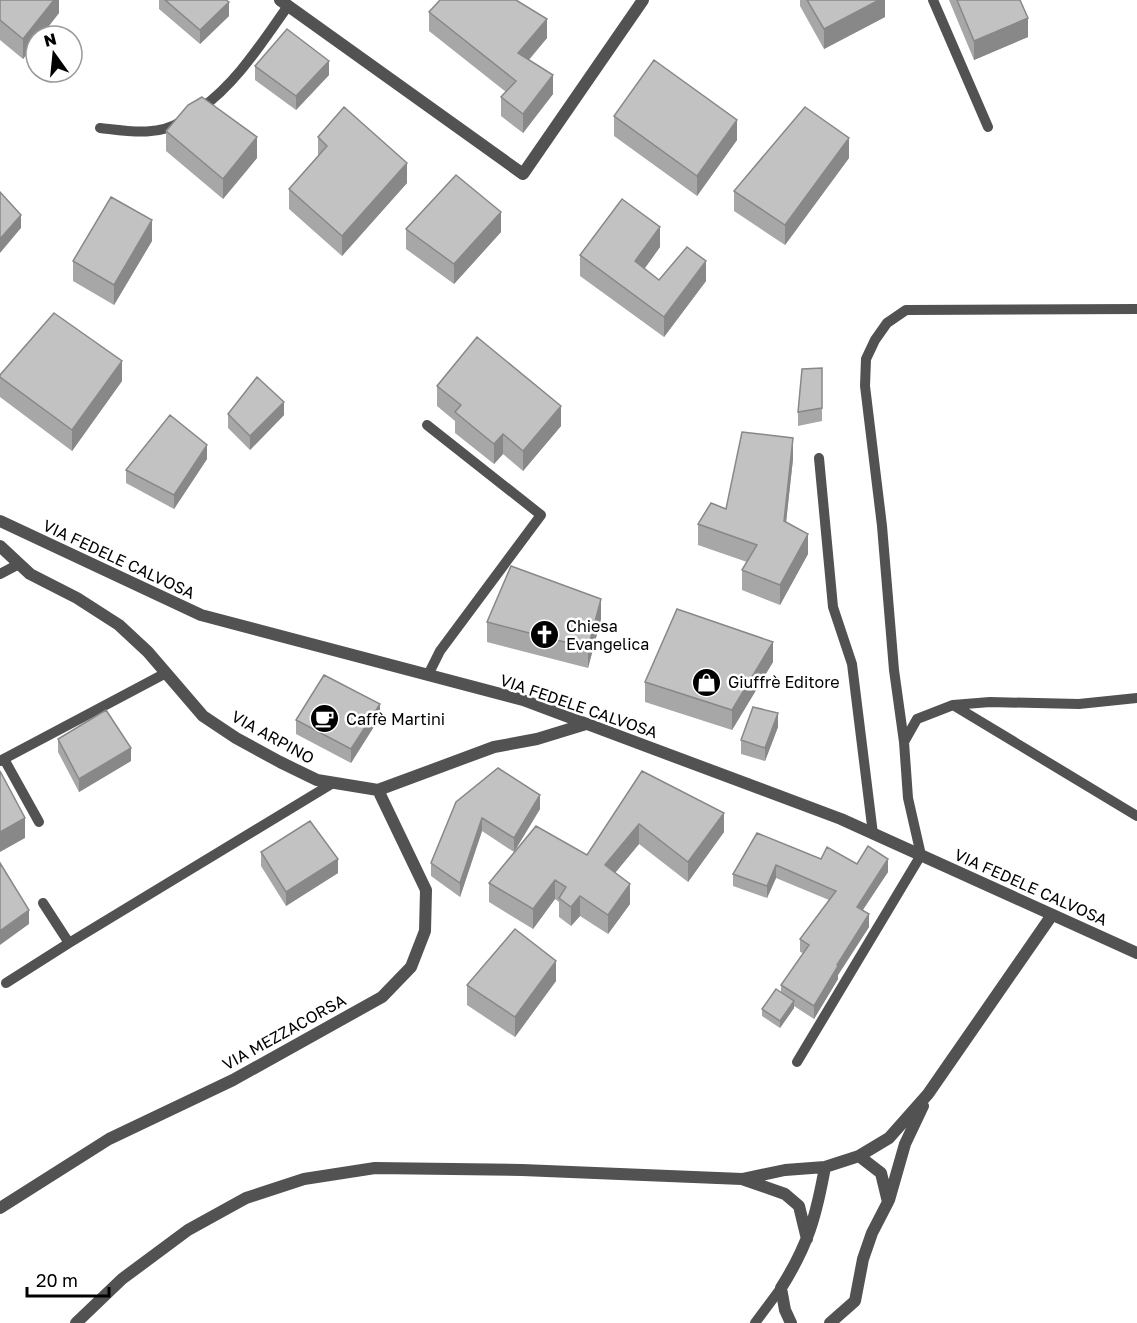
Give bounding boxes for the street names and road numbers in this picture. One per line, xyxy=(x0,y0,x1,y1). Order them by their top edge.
street label: VIA FEDELE CALVOSA xyxy=(40,515,198,603)
street label: VIA FEDELE CALVOSA xyxy=(498,670,661,742)
street label: VIA ARPINO xyxy=(228,706,318,768)
street label: VIA FEDELE CALVOSA xyxy=(951,844,1111,930)
street label: VIA MEZZACORSA xyxy=(219,990,349,1074)

